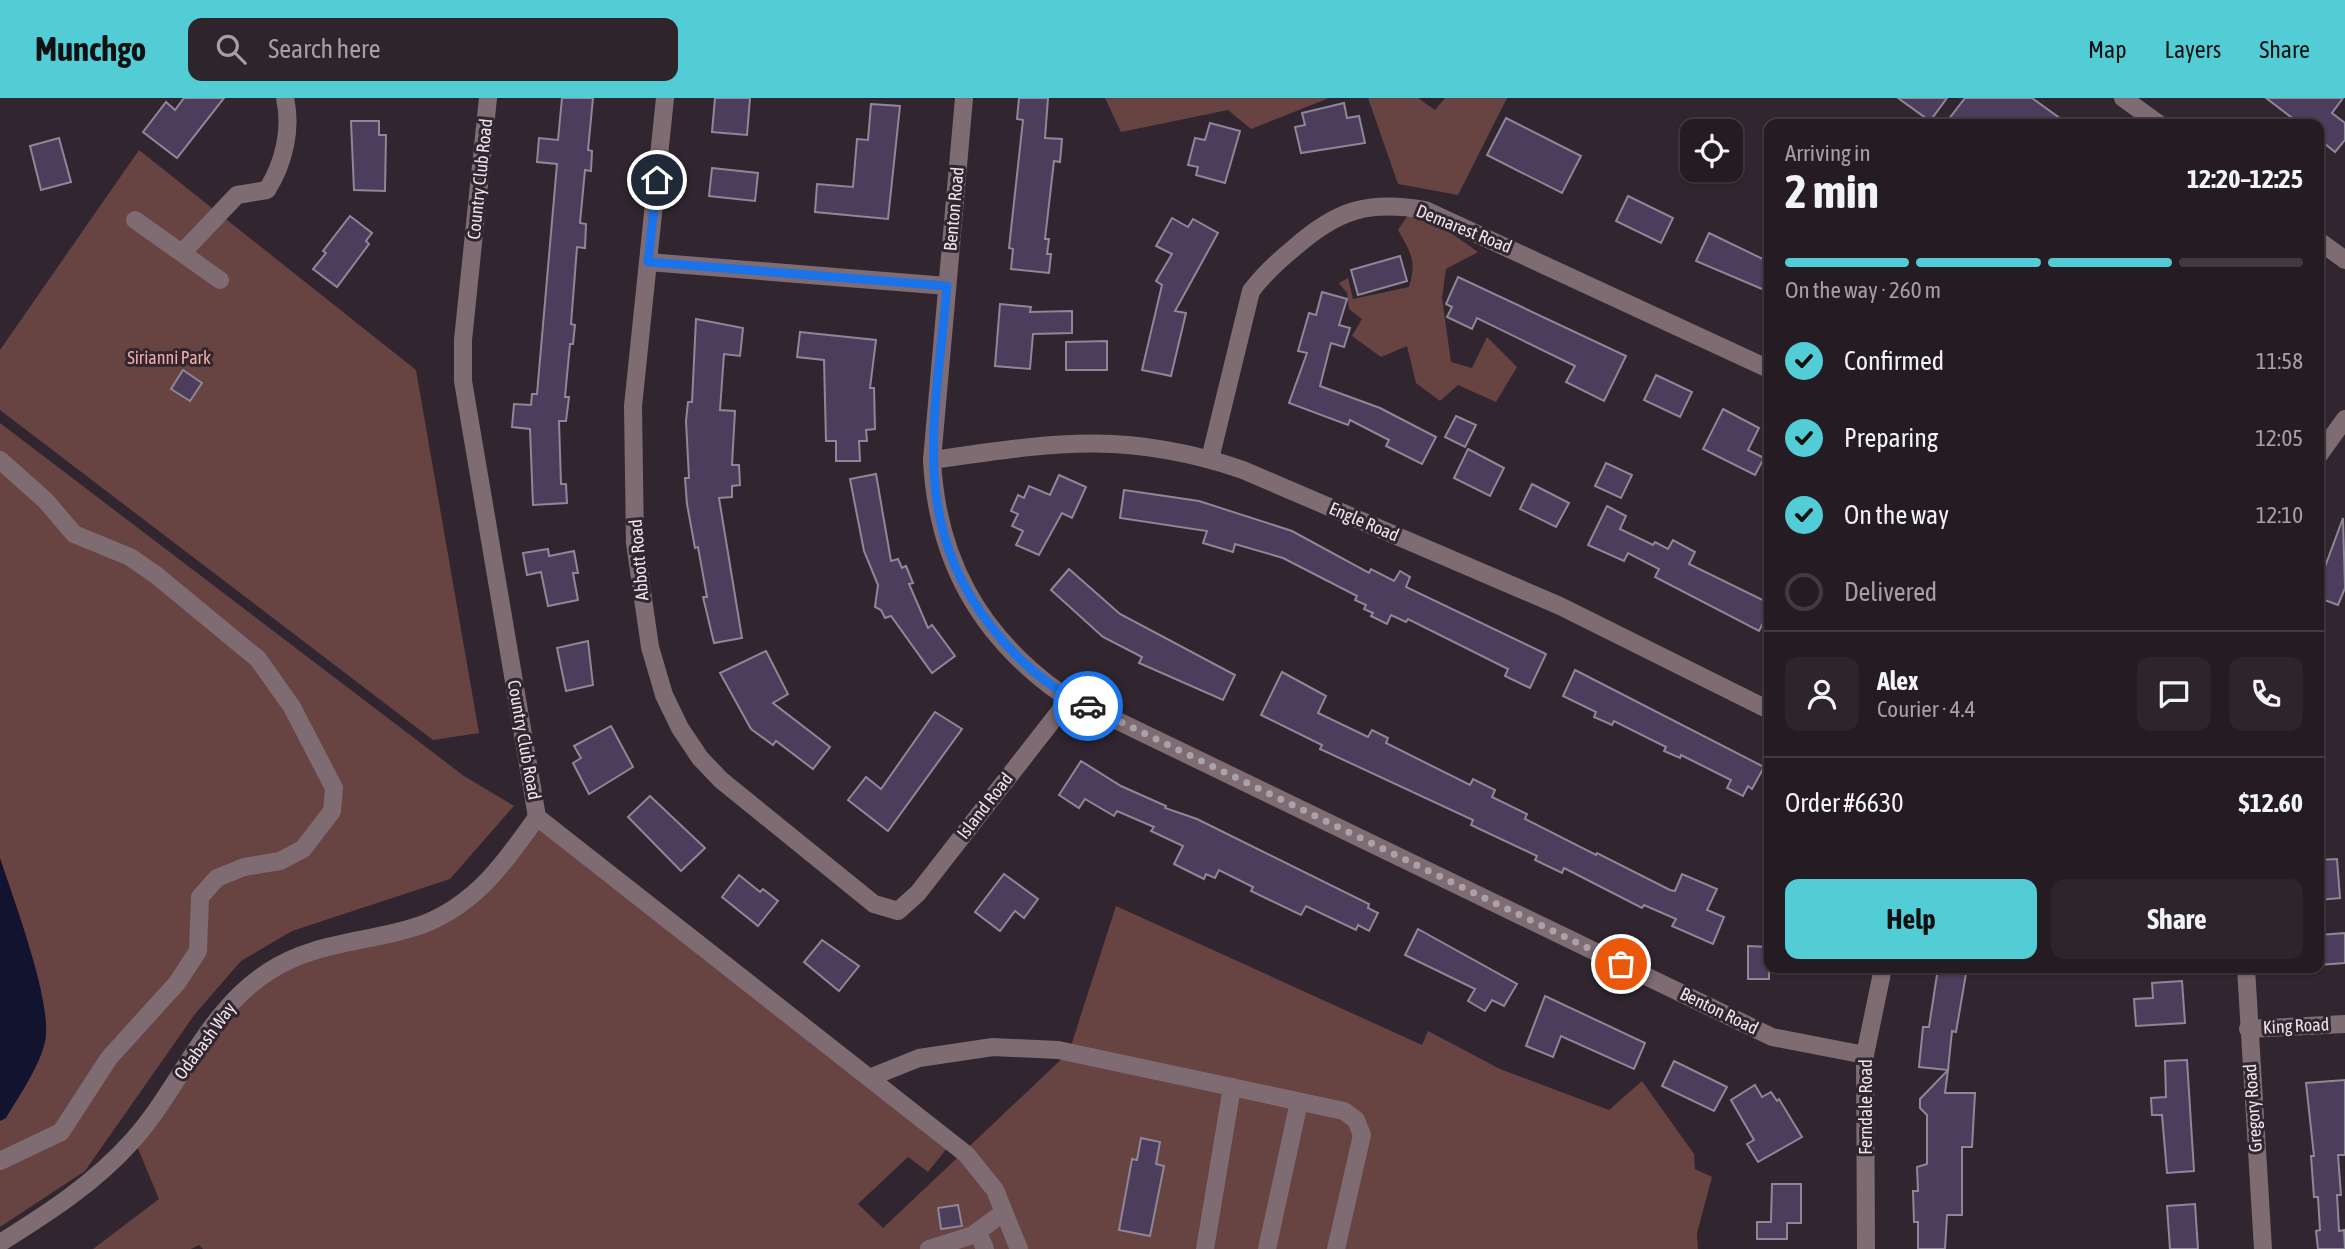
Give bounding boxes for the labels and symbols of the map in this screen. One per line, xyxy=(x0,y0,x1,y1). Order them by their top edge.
street label: Country Club Road xyxy=(463,118,496,240)
pin xyxy=(627,150,687,210)
street label: Benton Road xyxy=(939,166,968,252)
street label: Demarest Road xyxy=(1413,200,1515,257)
park label: Sirianni Park xyxy=(127,347,211,368)
street label: Engle Road xyxy=(1326,497,1402,546)
street label: Abbott Road xyxy=(624,519,653,602)
courier xyxy=(1053,671,1123,741)
street label: Country Club Road xyxy=(504,678,545,801)
street label: Island Road xyxy=(952,768,1017,843)
pin xyxy=(1591,934,1651,994)
street label: Benton Road xyxy=(1677,983,1762,1039)
street label: Odabash Way xyxy=(170,998,240,1083)
street label: King Road xyxy=(2262,1013,2330,1038)
street label: Ferndale Road xyxy=(1855,1059,1876,1155)
street label: Gregory Road xyxy=(2239,1063,2266,1153)

